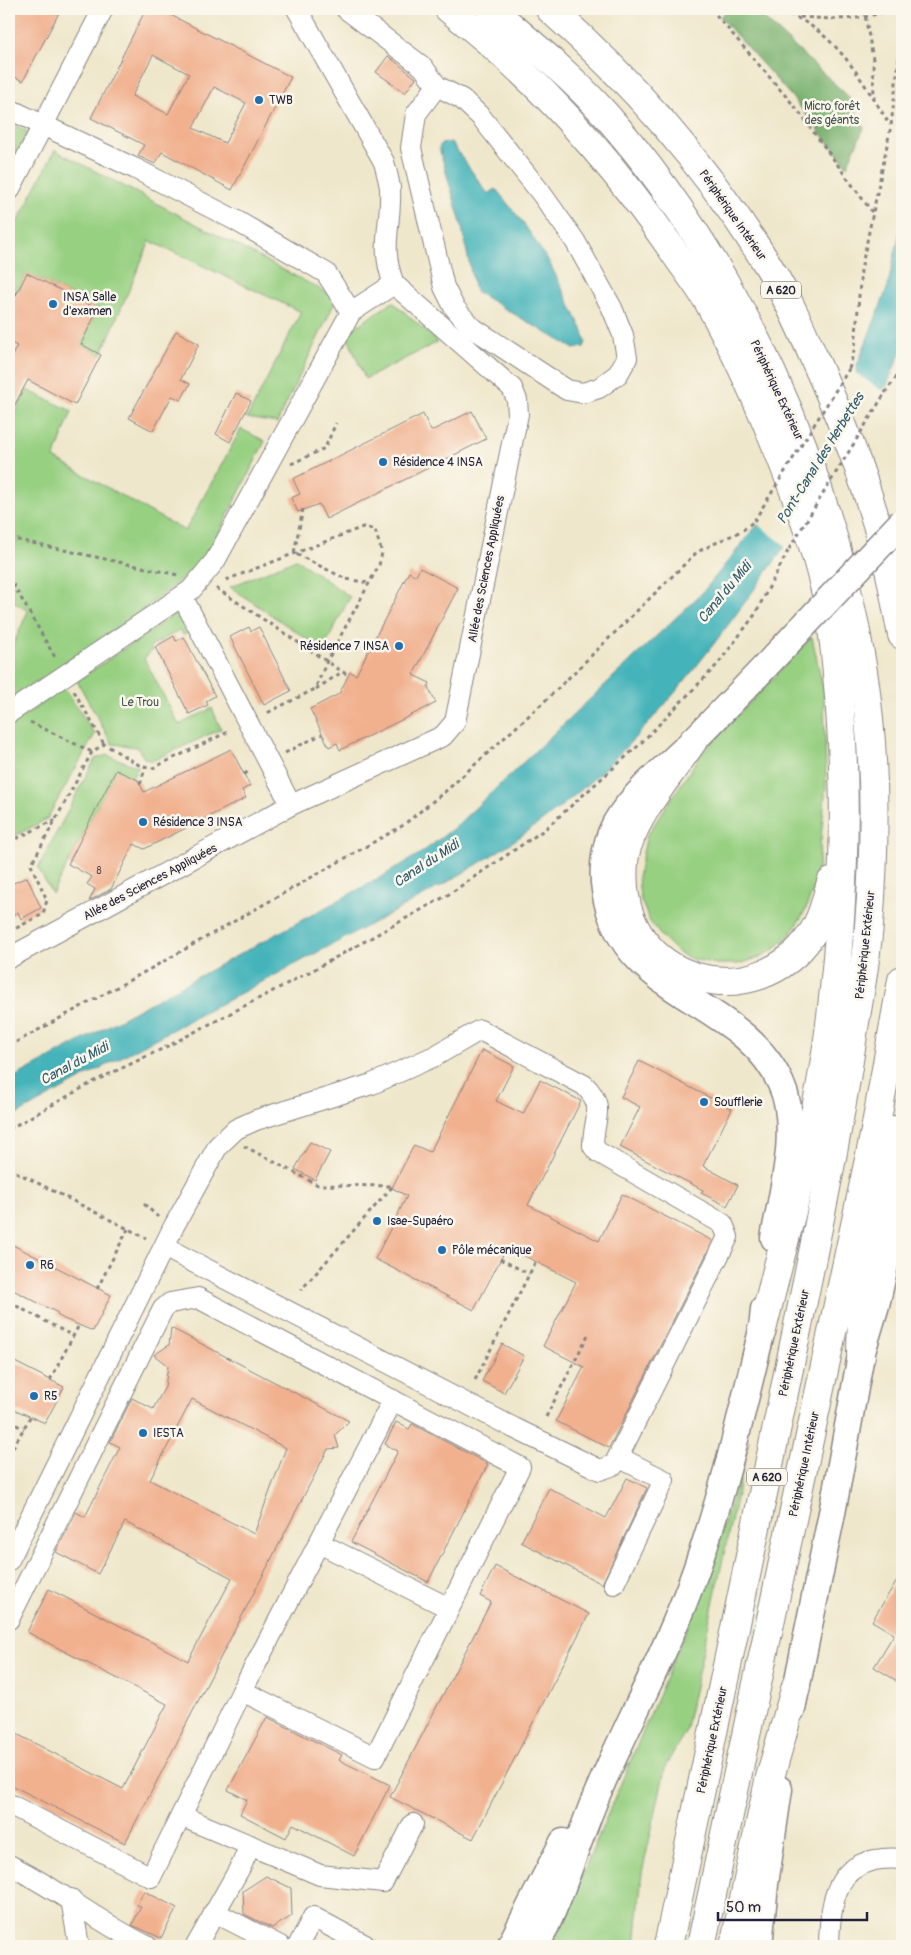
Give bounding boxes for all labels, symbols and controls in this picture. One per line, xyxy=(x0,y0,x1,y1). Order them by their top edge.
place label: TWB xyxy=(269,93,293,108)
marker: TWB xyxy=(253,94,265,106)
park label: Micro forêt des géants xyxy=(804,99,860,128)
street label: Périphérique Intérieur xyxy=(696,167,770,264)
road number: A 620 xyxy=(761,282,801,298)
place label: INSA Salle d'examen xyxy=(63,290,116,319)
marker: INSA Salle d'examen xyxy=(47,298,59,310)
street label: Périphérique Extérieur xyxy=(747,338,807,444)
water label: Pont-Canal des Herbettes xyxy=(773,388,869,527)
place label: Résidence 4 INSA xyxy=(393,455,483,470)
marker: Résidence 4 INSA xyxy=(377,456,389,468)
street label: Allée des Sciences Appliquées xyxy=(465,494,508,644)
water label: Canal du Midi xyxy=(694,556,756,626)
place label: Résidence 7 INSA xyxy=(300,639,389,654)
marker: Résidence 7 INSA xyxy=(393,640,405,652)
park label: Le Trou xyxy=(121,695,159,710)
place label: Résidence 3 INSA xyxy=(153,815,243,830)
marker: Résidence 3 INSA xyxy=(137,816,149,828)
water label: Canal du Midi xyxy=(390,835,464,891)
street label: Allée des Sciences Appliquées xyxy=(81,840,220,924)
house number: 8 xyxy=(96,865,102,877)
street label: Périphérique Extérieur xyxy=(852,889,879,1000)
water label: Canal du Midi xyxy=(37,1037,113,1088)
place label: Soufflerie xyxy=(714,1095,763,1110)
marker: Soufflerie xyxy=(698,1096,710,1108)
place label: Isae-Supaéro xyxy=(387,1214,454,1229)
marker: Isae-Supaéro xyxy=(371,1215,383,1227)
place label: Pôle mécanique xyxy=(452,1243,532,1258)
marker: Pôle mécanique xyxy=(436,1244,448,1256)
place label: R6 xyxy=(40,1258,54,1273)
marker: R6 xyxy=(24,1259,36,1271)
street label: Périphérique Extérieur xyxy=(776,1287,813,1398)
place label: R5 xyxy=(44,1389,57,1404)
marker: R5 xyxy=(28,1390,40,1402)
street label: Périphérique Intérieur xyxy=(786,1409,823,1518)
place label: IESTA xyxy=(153,1426,184,1441)
marker: IESTA xyxy=(137,1427,149,1439)
road number: A 620 xyxy=(747,1468,787,1485)
street label: Périphérique Extérieur xyxy=(694,1684,731,1795)
scale bar xyxy=(718,1890,867,1922)
text: 50 m xyxy=(726,1898,761,1917)

